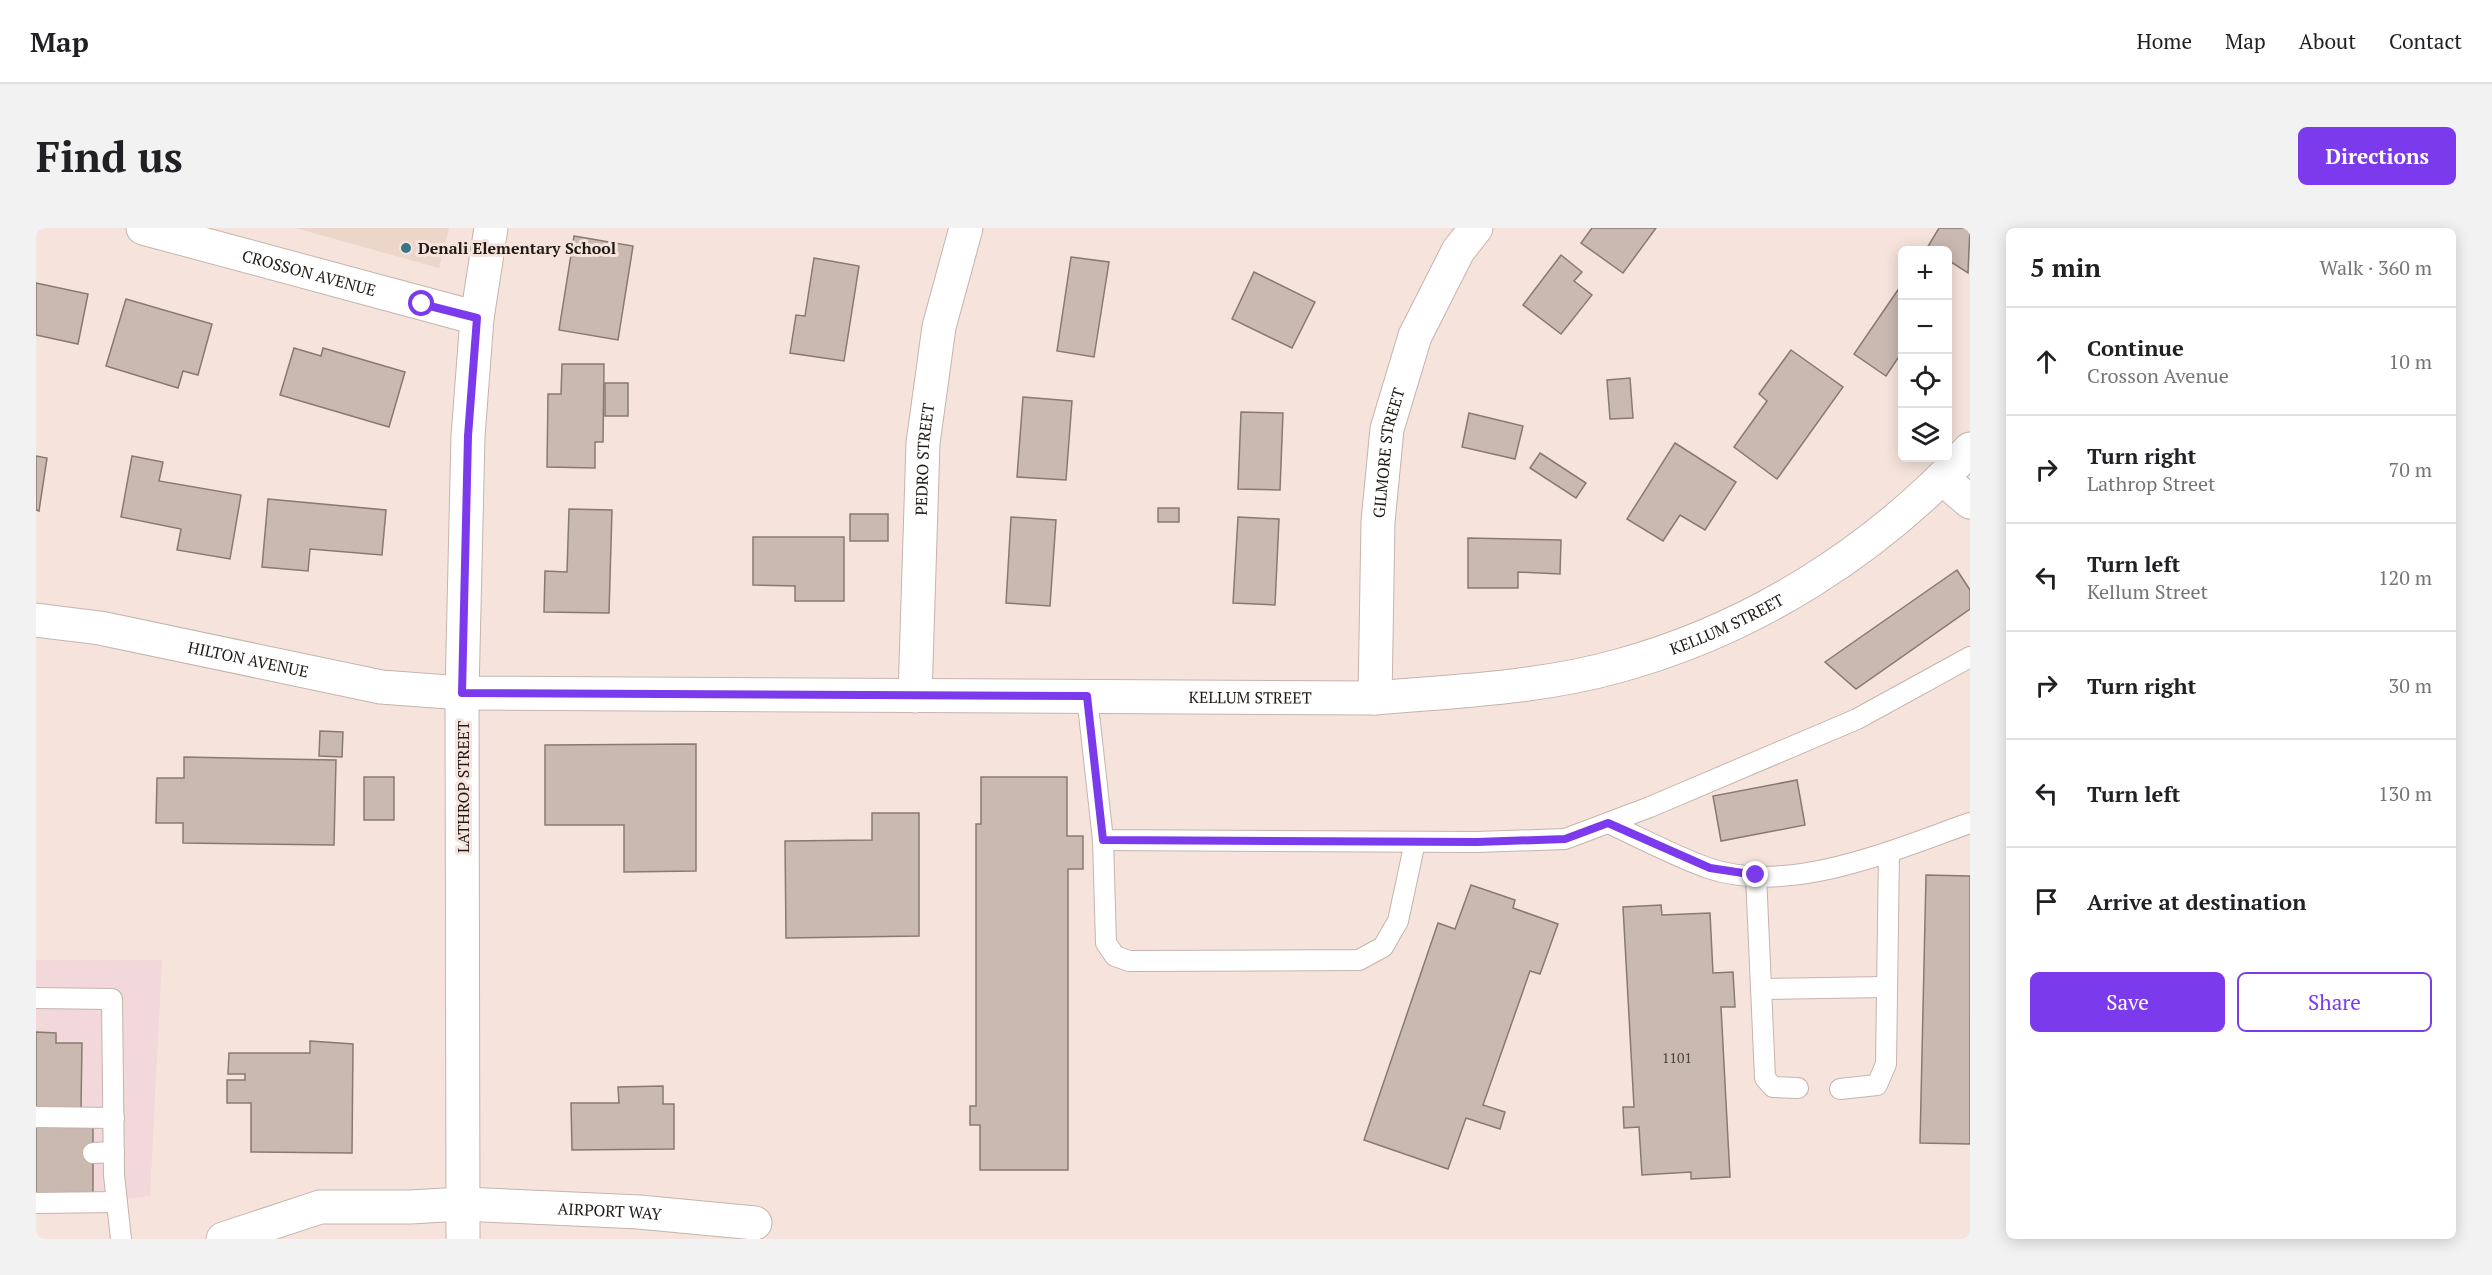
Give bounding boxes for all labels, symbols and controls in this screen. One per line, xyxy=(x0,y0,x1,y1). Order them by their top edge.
text: Map xyxy=(30,23,89,60)
text: Home xyxy=(2136,27,2192,55)
text: Map xyxy=(2225,27,2266,55)
text: About xyxy=(2299,27,2356,55)
text: Contact xyxy=(2389,27,2462,55)
button: Directions xyxy=(2298,127,2456,185)
text: Find us xyxy=(36,128,183,184)
place label: Denali Elementary School xyxy=(418,237,616,259)
marker: Denali Elementary School xyxy=(399,241,413,255)
street label: CROSSON AVENUE xyxy=(240,244,378,301)
map controls xyxy=(1898,246,1952,462)
button: + xyxy=(1898,246,1952,300)
text: 5 min xyxy=(2030,250,2101,284)
text: Walk · 360 m xyxy=(2320,254,2432,281)
route start xyxy=(408,290,434,316)
button: − xyxy=(1898,300,1952,354)
text: Continue xyxy=(2087,333,2184,362)
icon: ahead xyxy=(2030,345,2063,378)
text: 10 m xyxy=(2389,348,2432,375)
button: locate xyxy=(1898,354,1952,408)
text: Crosson Avenue xyxy=(2087,362,2229,389)
street label: GILMORE STREET xyxy=(1367,385,1410,519)
street label: PEDRO STREET xyxy=(910,401,939,516)
button: layers xyxy=(1898,408,1952,462)
text: Turn right xyxy=(2087,441,2196,470)
icon: right xyxy=(2030,453,2063,486)
text: 70 m xyxy=(2389,456,2432,483)
text: Lathrop Street xyxy=(2087,470,2216,497)
text: Turn left xyxy=(2087,549,2180,578)
icon: left xyxy=(2030,561,2063,594)
text: 120 m xyxy=(2378,564,2432,591)
text: Kellum Street xyxy=(2087,578,2208,605)
street label: KELLUM STREET xyxy=(1667,588,1788,660)
street label: HILTON AVENUE xyxy=(186,636,311,682)
icon: right xyxy=(2030,669,2063,702)
text: Turn right xyxy=(2087,671,2196,700)
text: 30 m xyxy=(2389,672,2432,699)
street label: KELLUM STREET xyxy=(1189,686,1312,709)
street label: LATHROP STREET xyxy=(452,721,474,853)
icon: left xyxy=(2030,777,2063,810)
text: Turn left xyxy=(2087,779,2180,808)
text: 130 m xyxy=(2378,780,2432,807)
route end xyxy=(1742,861,1768,887)
icon: arrive xyxy=(2030,885,2063,918)
text: Arrive at destination xyxy=(2087,887,2306,916)
button: Save xyxy=(2030,972,2225,1032)
button: Share xyxy=(2237,972,2432,1032)
house number: 1101 xyxy=(1662,1048,1692,1067)
street label: AIRPORT WAY xyxy=(557,1197,663,1225)

